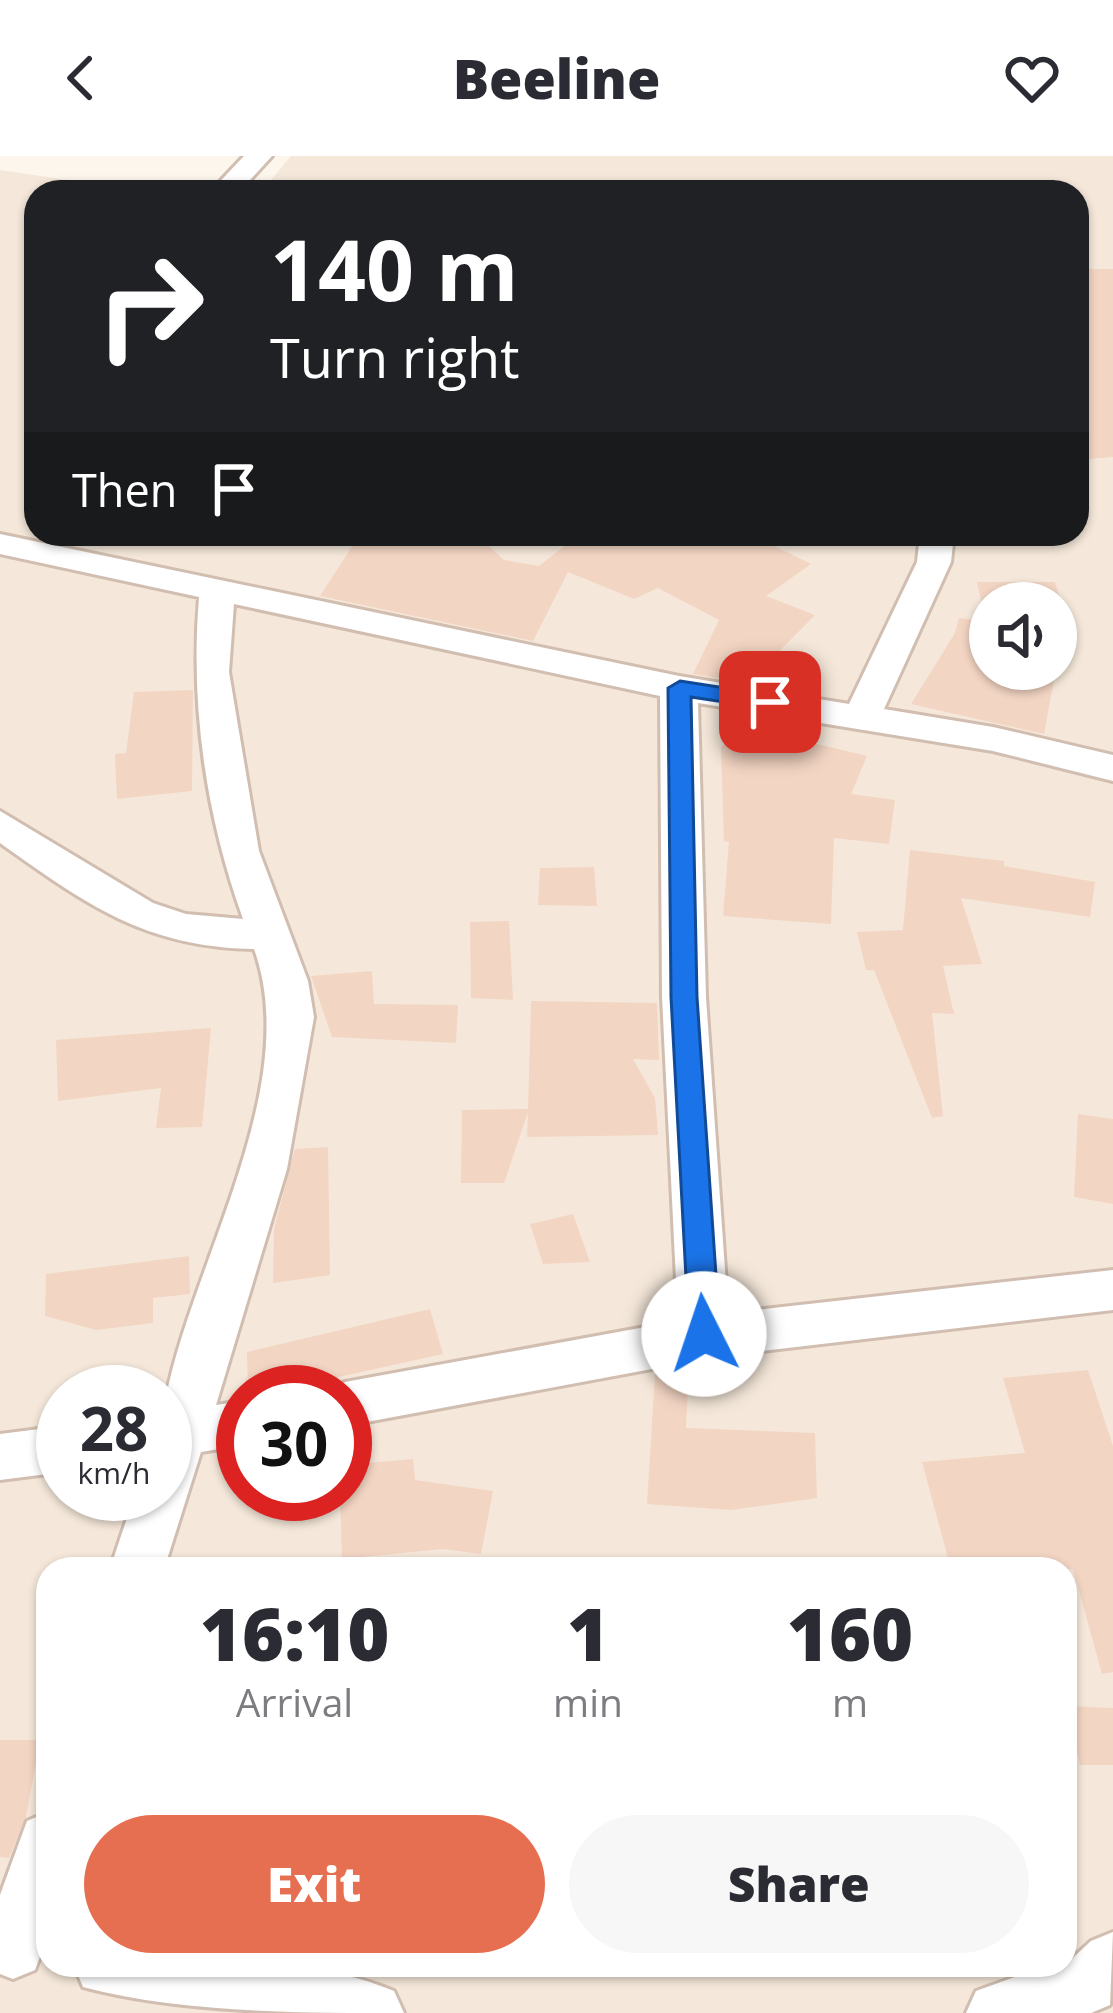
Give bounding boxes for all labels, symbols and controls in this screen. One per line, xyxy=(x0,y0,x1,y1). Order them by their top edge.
text: Beeline xyxy=(453,41,660,115)
icon: back xyxy=(48,45,114,111)
icon: heart xyxy=(999,45,1065,111)
text: 140 m xyxy=(270,211,518,326)
icon: right xyxy=(72,228,228,384)
text: Turn right xyxy=(270,320,519,394)
icon: arrive xyxy=(201,456,267,522)
text: Then xyxy=(72,459,177,520)
map controls xyxy=(969,582,1077,690)
button: sound xyxy=(969,582,1077,690)
pin xyxy=(719,651,821,753)
icon: arrive xyxy=(737,669,803,735)
position arrow xyxy=(641,1271,767,1397)
speed limit sign: 30 xyxy=(216,1365,372,1521)
text: 28 xyxy=(80,1387,148,1469)
text: km/h xyxy=(78,1452,150,1493)
text: 16:10 xyxy=(200,1584,389,1682)
text: 1 xyxy=(567,1584,609,1682)
text: 160 xyxy=(787,1584,913,1682)
text: Arrival xyxy=(236,1675,353,1728)
text: min xyxy=(553,1675,623,1728)
text: m xyxy=(832,1675,868,1728)
button: Exit xyxy=(84,1815,545,1953)
button: Share xyxy=(569,1815,1029,1953)

